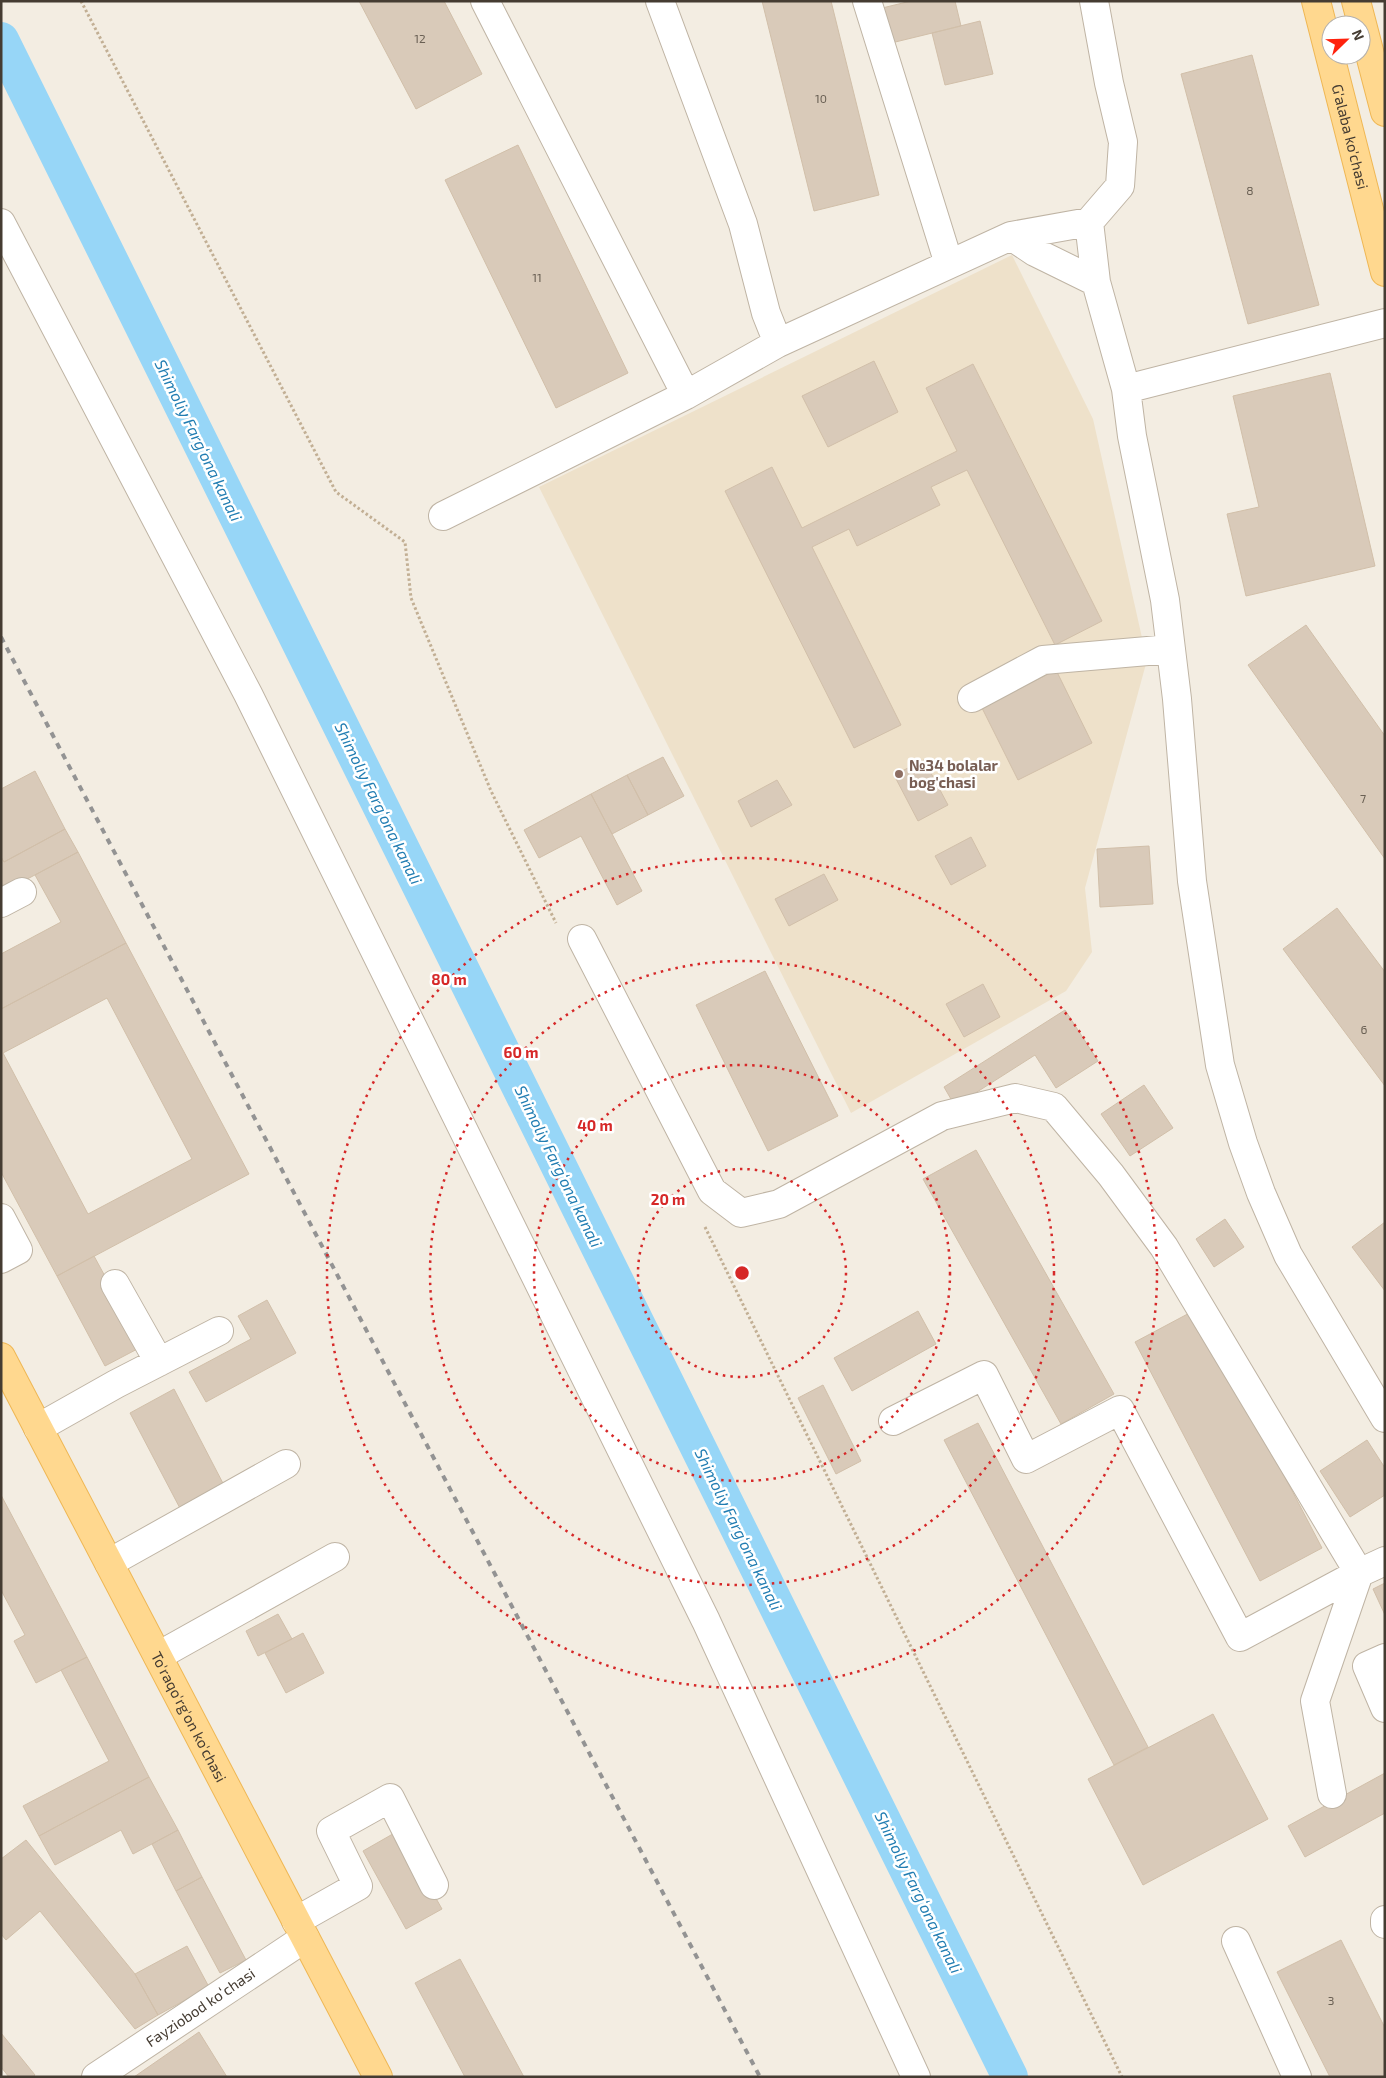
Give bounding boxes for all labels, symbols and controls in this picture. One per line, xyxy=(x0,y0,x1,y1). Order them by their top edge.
north arrow xyxy=(1321,15,1371,65)
text: N xyxy=(1349,27,1368,43)
house number: 12 xyxy=(414,31,426,45)
street label: G'alaba ko'chasi xyxy=(1329,82,1373,191)
house number: 10 xyxy=(815,91,827,105)
house number: 8 xyxy=(1246,183,1254,197)
house number: 11 xyxy=(532,270,542,284)
water label: Shimoliy Fargʻona kanali xyxy=(151,356,247,525)
water label: Shimoliy Fargʻona kanali xyxy=(331,719,427,888)
place label: №34 bolalar bog'chasi xyxy=(909,756,999,791)
marker: №34 bolalar bog'chasi xyxy=(893,768,905,780)
house number: 7 xyxy=(1360,791,1366,805)
text: 80 m xyxy=(431,970,467,988)
house number: 6 xyxy=(1361,1022,1368,1036)
text: 60 m xyxy=(504,1043,538,1061)
water label: Shimoliy Fargʻona kanali xyxy=(511,1082,607,1251)
text: 40 m xyxy=(577,1116,613,1134)
text: 20 m xyxy=(651,1190,685,1208)
centre of rings xyxy=(733,1264,751,1282)
water label: Shimoliy Fargʻona kanali xyxy=(691,1445,787,1614)
street label: To'raqo'rg'on ko'chasi xyxy=(148,1648,231,1785)
water label: Shimoliy Fargʻona kanali xyxy=(871,1808,967,1977)
street label: Fayziobod koʻchasi xyxy=(142,1964,258,2050)
house number: 3 xyxy=(1328,1993,1334,2007)

